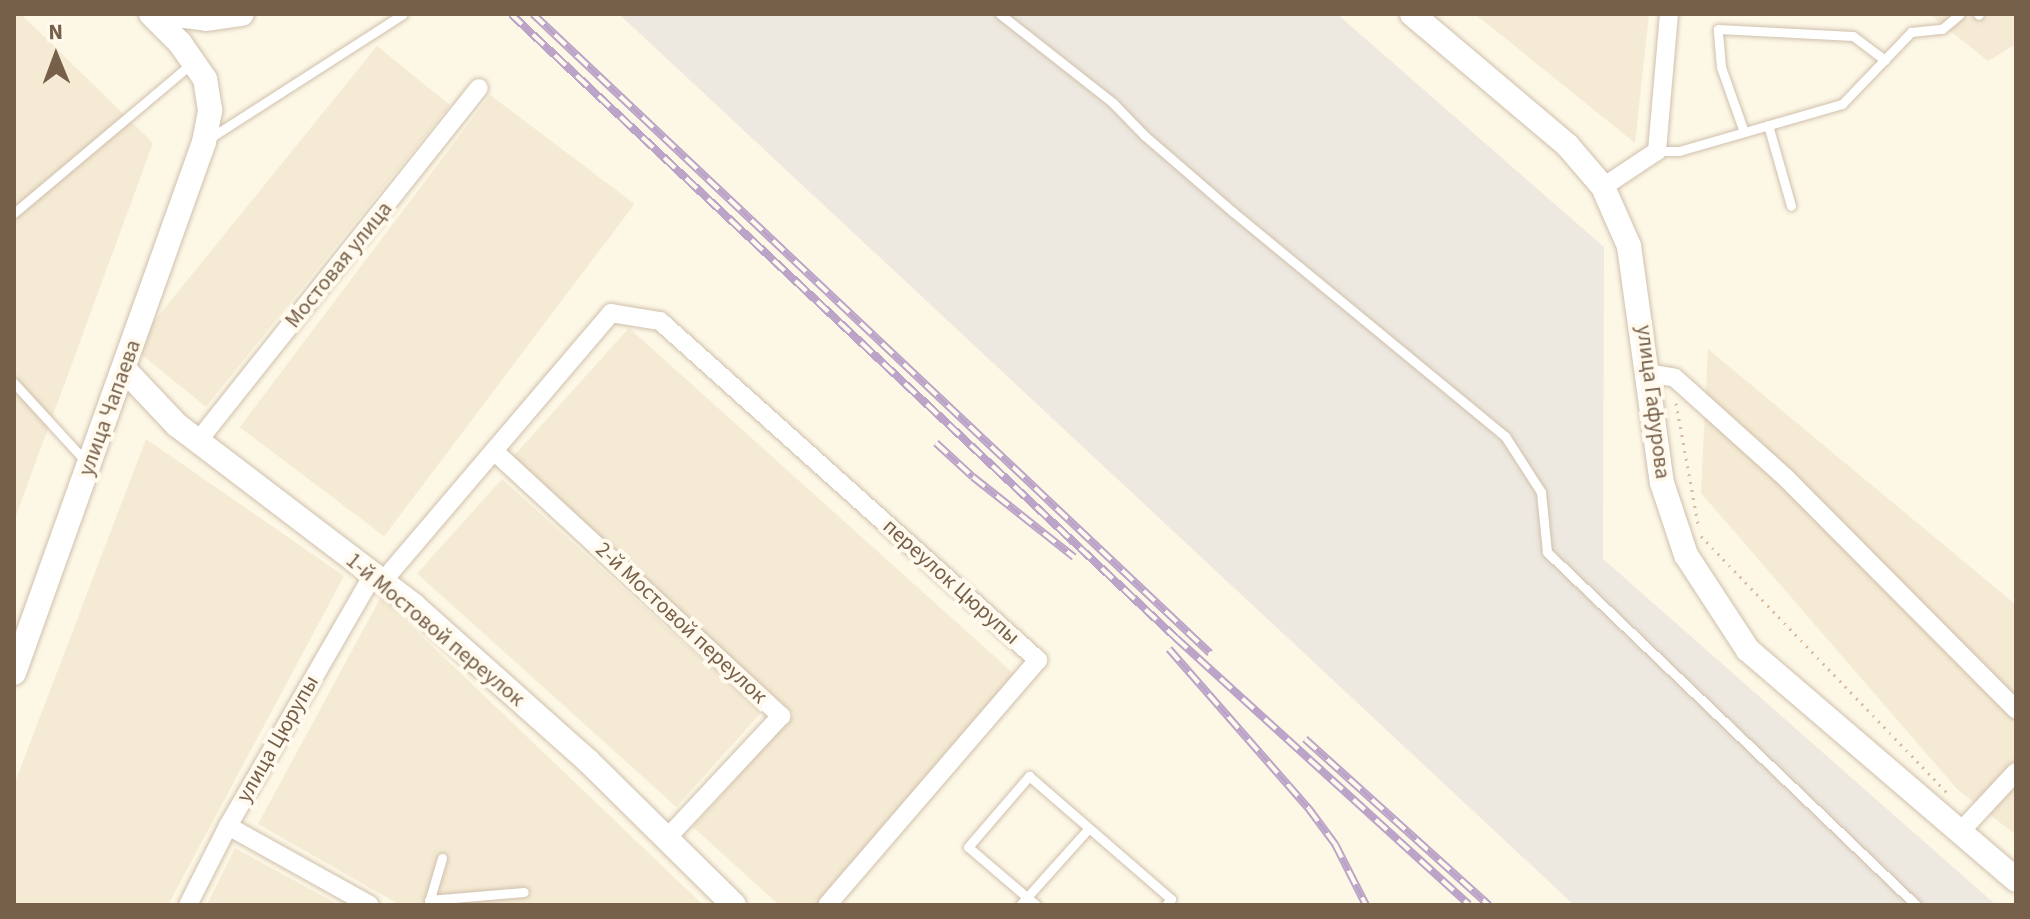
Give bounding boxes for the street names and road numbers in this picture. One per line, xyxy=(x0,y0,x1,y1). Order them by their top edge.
street label: Мостовая улица xyxy=(280,196,398,334)
street label: улица Гафурова xyxy=(1630,324,1676,480)
street label: улица Чапаева xyxy=(73,336,147,480)
street label: переулок Цюрупы xyxy=(877,514,1025,650)
street label: 2-й Мостовой переулок xyxy=(590,537,772,709)
street label: 1-й Мостовой переулок xyxy=(340,548,530,712)
street label: улица Цюрупы xyxy=(231,671,325,807)

